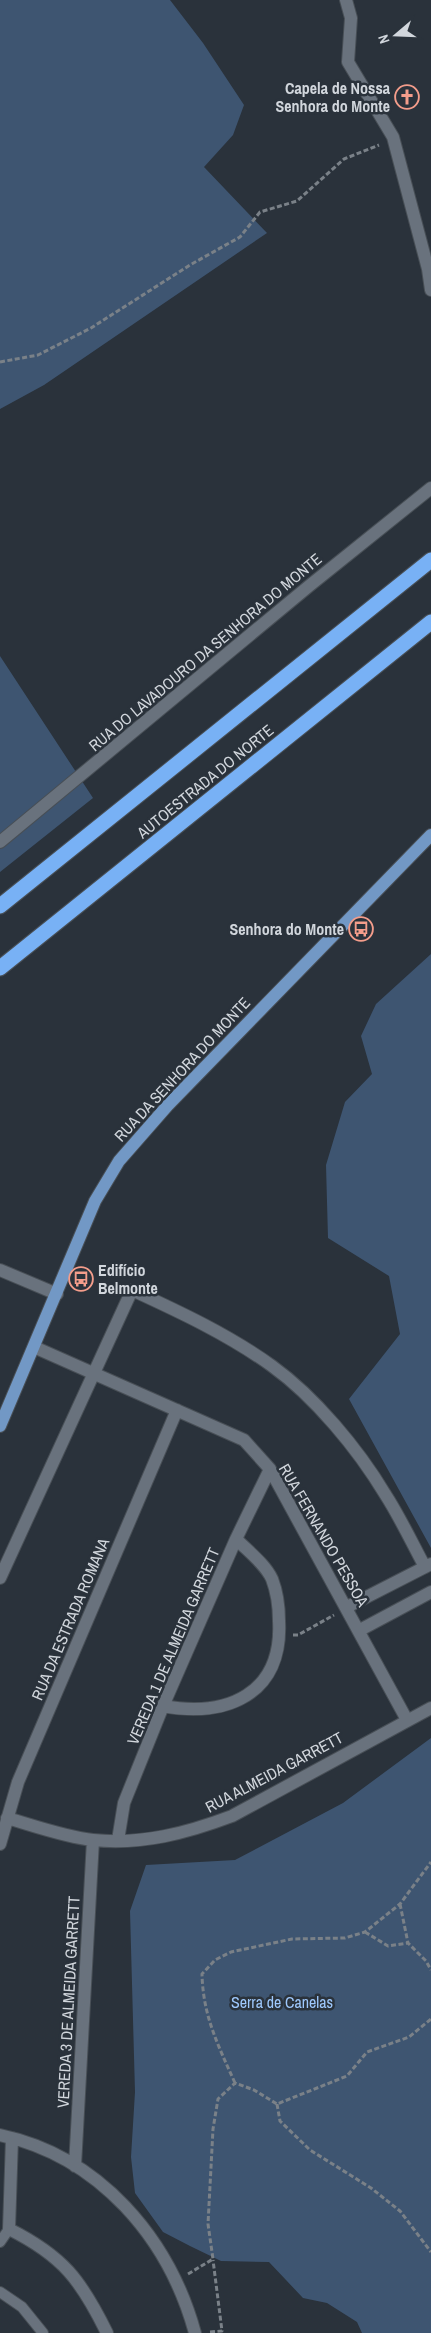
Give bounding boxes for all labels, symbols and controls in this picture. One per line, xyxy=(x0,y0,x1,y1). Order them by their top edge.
north arrow xyxy=(371,10,421,60)
text: N xyxy=(374,32,394,46)
place label: Capela de Nossa Senhora do Monte xyxy=(276,77,391,117)
church icon: Capela de Nossa Senhora do Monte xyxy=(394,84,420,110)
street label: RUA DO LAVADOURO DA SENHORA DO MONTE xyxy=(84,548,326,756)
street label: AUTOESTRADA DO NORTE xyxy=(131,719,278,844)
bus stop icon: Senhora do Monte xyxy=(348,916,374,942)
place label: Senhora do Monte xyxy=(230,918,344,940)
street label: RUA DA SENHORA DO MONTE xyxy=(109,992,255,1146)
place label: Edifício Belmonte xyxy=(98,1259,158,1299)
bus stop icon: Edifício Belmonte xyxy=(68,1266,94,1292)
street label: RUA FERNANDO PESSOA xyxy=(274,1459,374,1611)
street label: RUA DA ESTRADA ROMANA xyxy=(26,1534,114,1704)
street label: VEREDA 1 DE ALMEIDA GARRETT xyxy=(121,1544,225,1748)
street label: RUA ALMEIDA GARRETT xyxy=(201,1726,347,1818)
street label: VEREDA 3 DE ALMEIDA GARRETT xyxy=(51,1895,85,2109)
park label: Serra de Canelas xyxy=(231,1991,333,2013)

